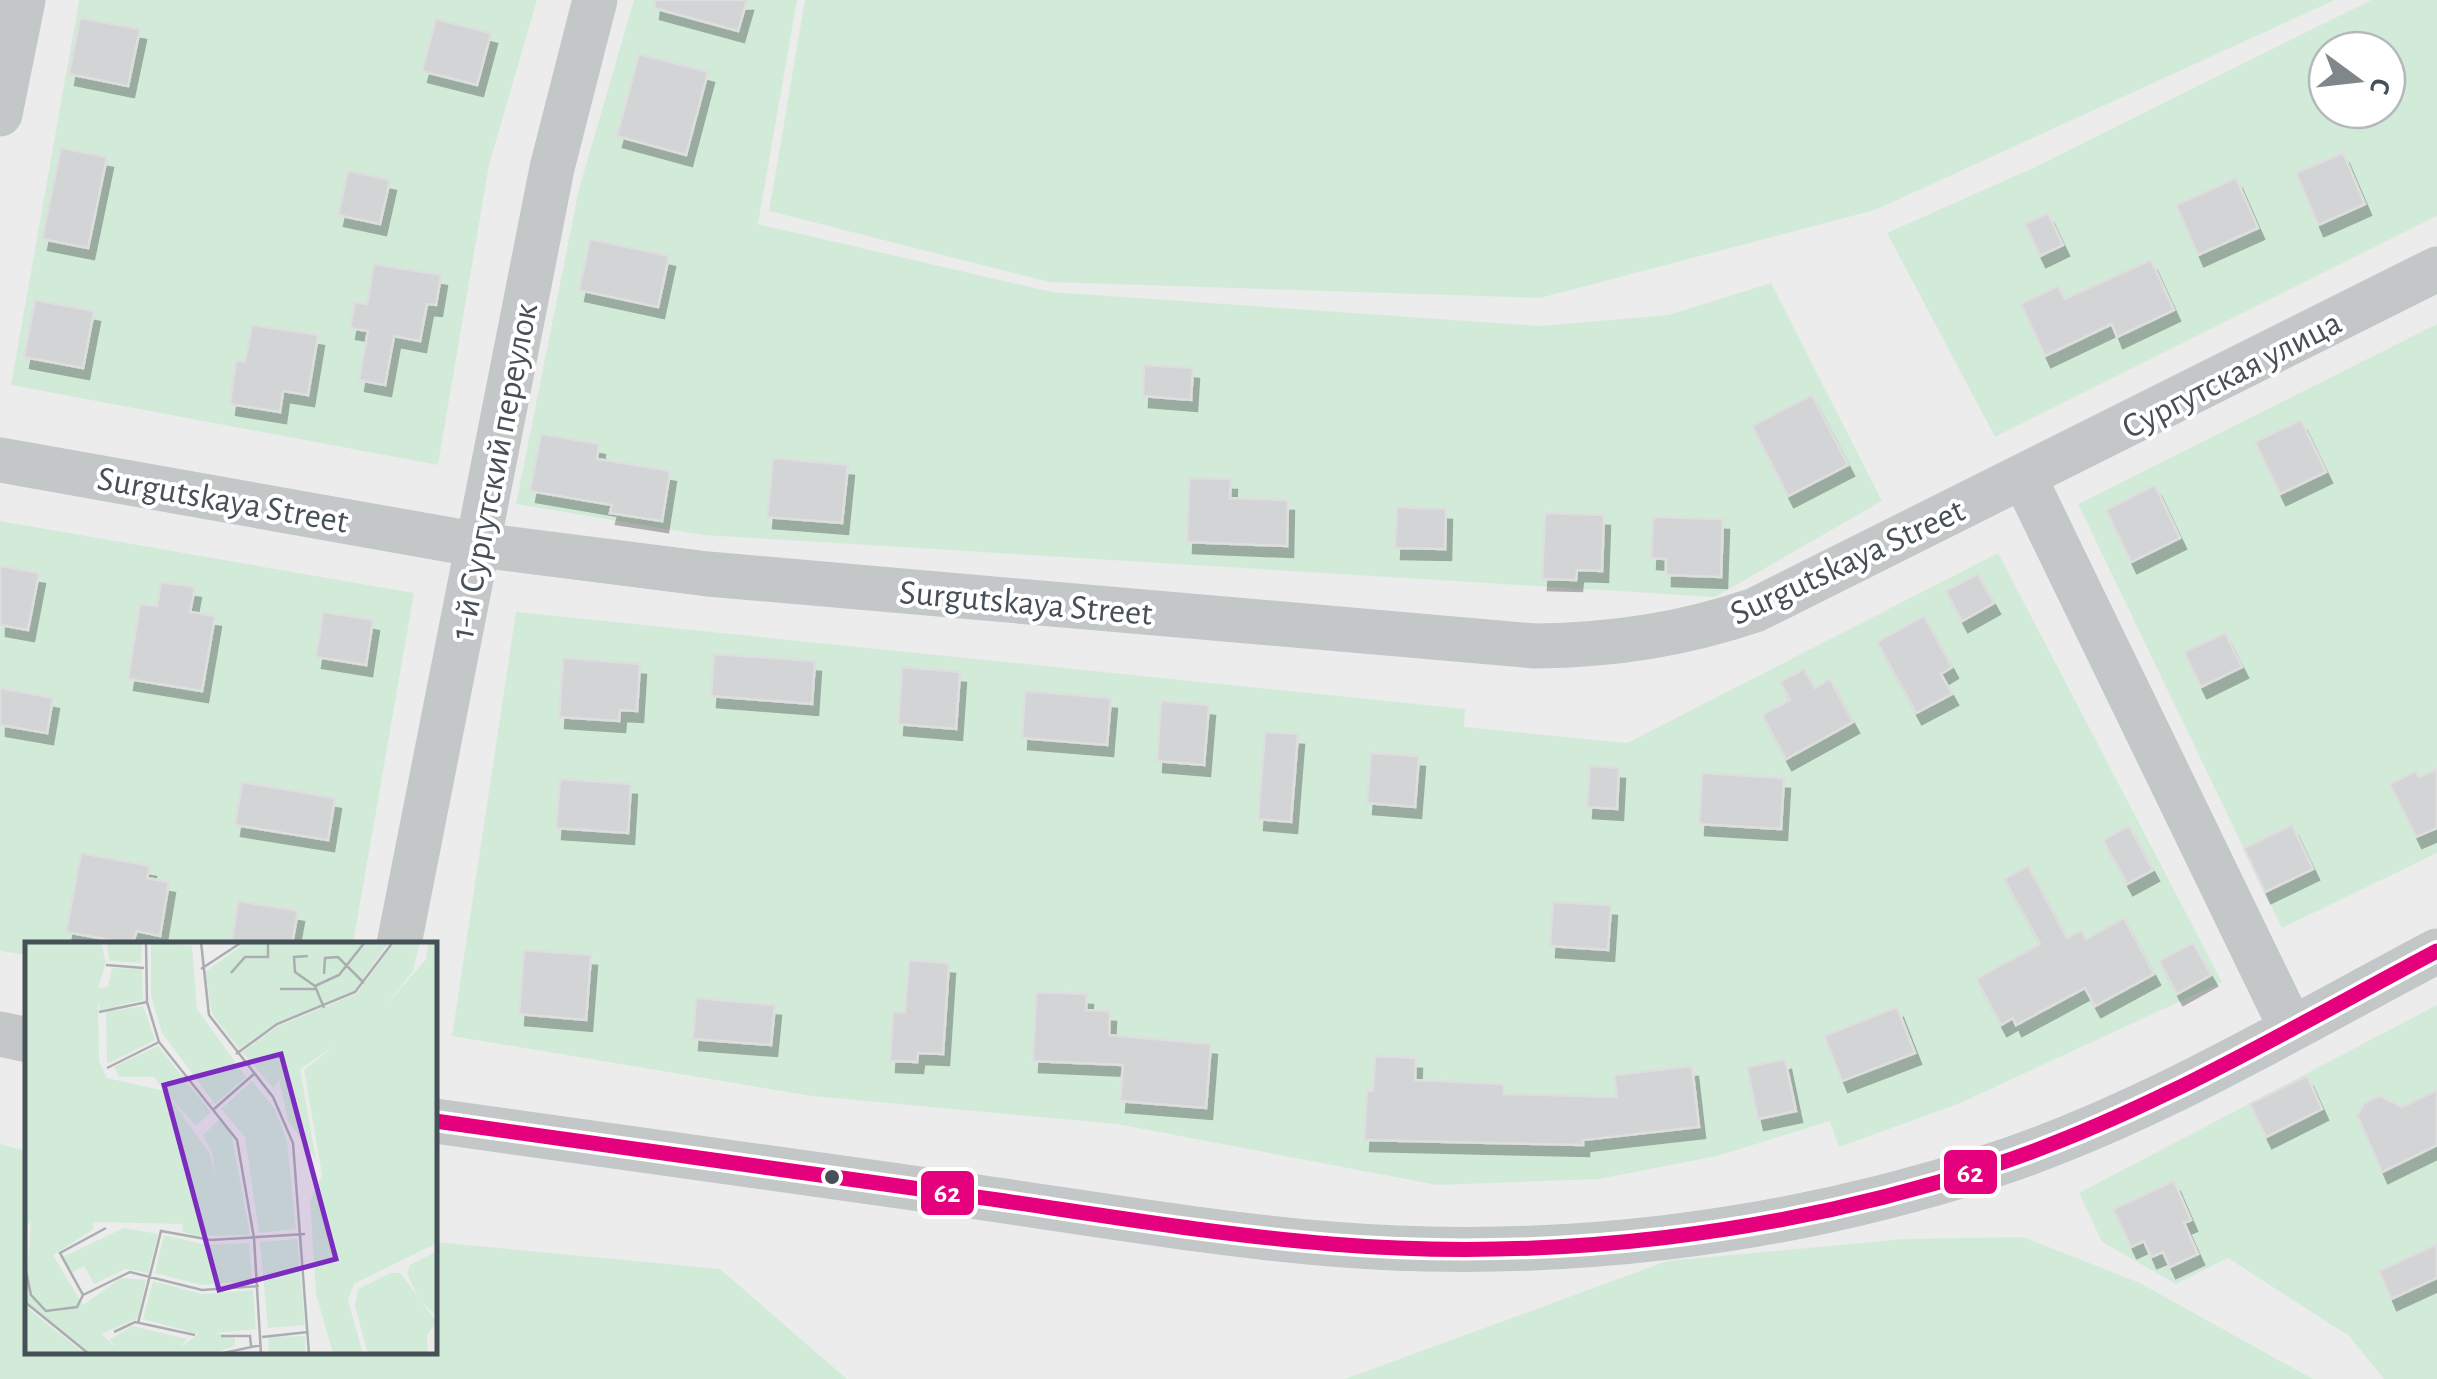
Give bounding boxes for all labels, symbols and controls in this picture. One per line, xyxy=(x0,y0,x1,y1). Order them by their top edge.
north arrow xyxy=(2307,30,2407,130)
text: С xyxy=(2364,75,2395,97)
street label: 1-й Сургутский переулок xyxy=(445,300,544,642)
street label: Сургутская улица xyxy=(2116,305,2347,446)
street label: Surgutskaya Street xyxy=(95,461,351,540)
street label: Surgutskaya Street xyxy=(1725,493,1970,632)
street label: Surgutskaya Street xyxy=(898,575,1154,632)
inset map xyxy=(25,942,438,1354)
line badge: 62 xyxy=(1942,1148,1999,1196)
text: 62 xyxy=(1957,1160,1983,1188)
unlabelled marker xyxy=(822,1167,842,1187)
line badge: 62 xyxy=(919,1169,976,1217)
text: 62 xyxy=(934,1180,960,1208)

